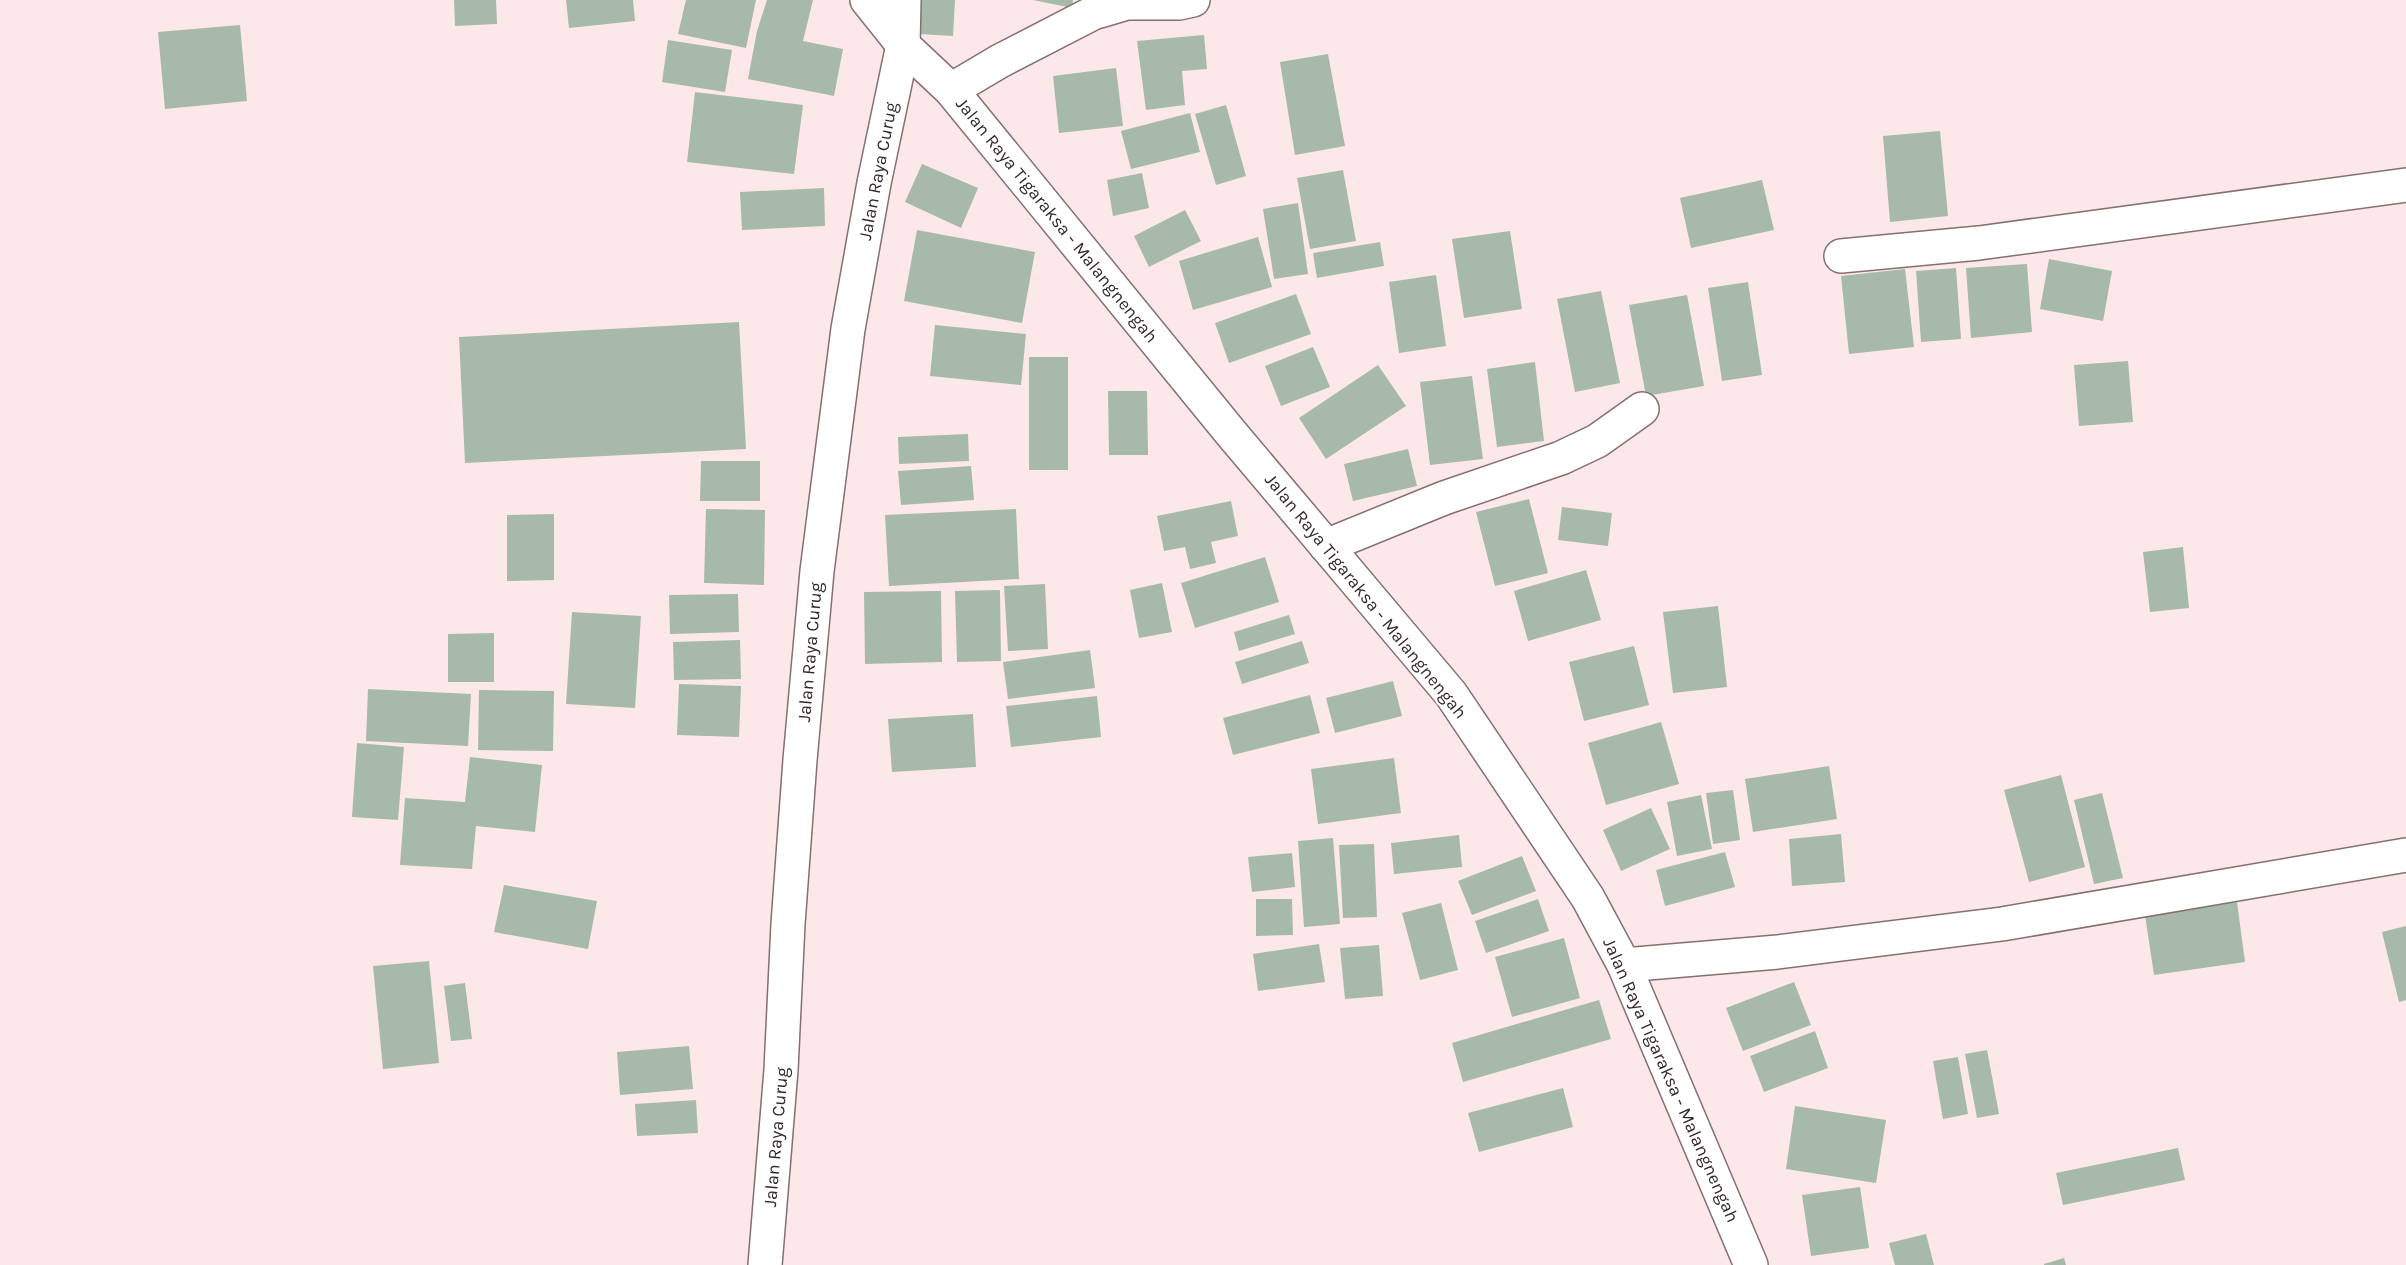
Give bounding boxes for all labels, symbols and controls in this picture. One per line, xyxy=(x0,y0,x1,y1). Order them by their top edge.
street label: Jalan Raya Tigaraksa - Malangnengah xyxy=(951,93,1163,347)
street label: Jalan Raya Curug xyxy=(854,100,902,242)
street label: Jalan Raya Tigaraksa - Malangnengah xyxy=(1260,469,1472,723)
street label: Jalan Raya Curug xyxy=(793,581,827,723)
street label: Jalan Raya Tigaraksa - Malangnengah xyxy=(1598,934,1744,1226)
street label: Jalan Raya Curug xyxy=(759,1066,793,1208)

